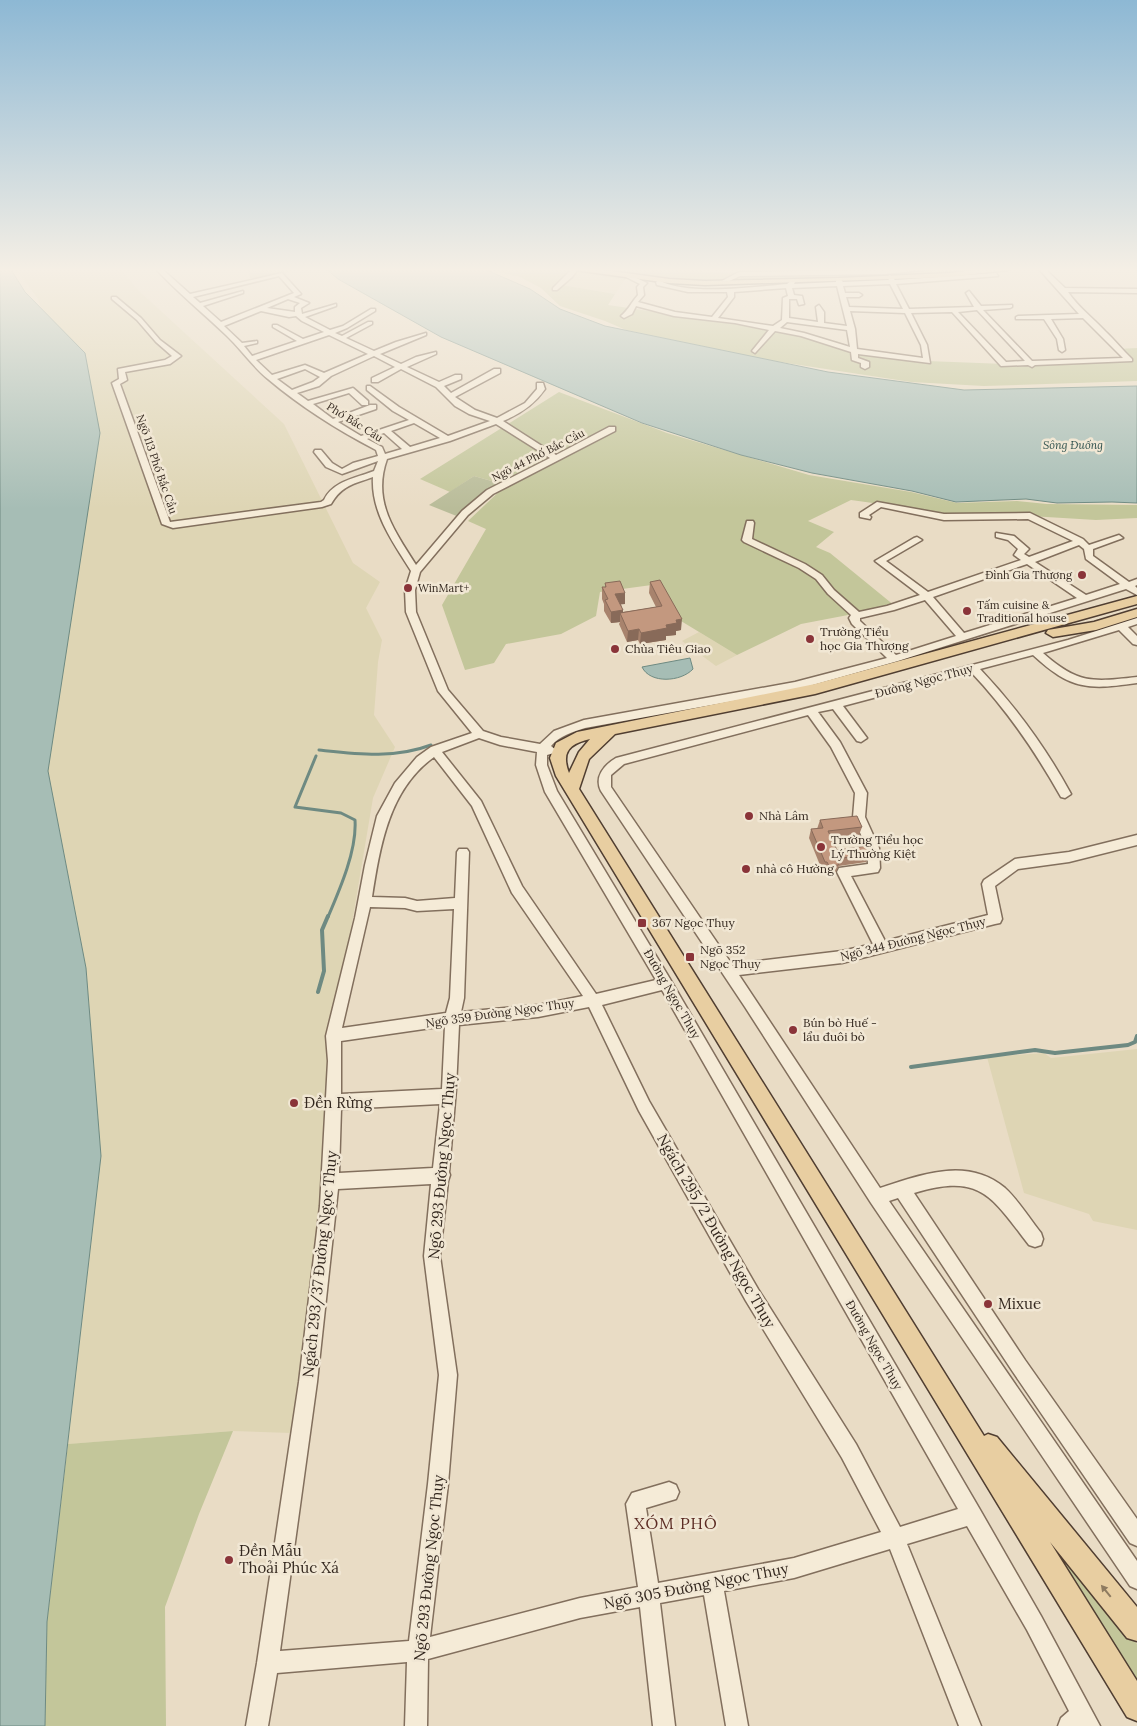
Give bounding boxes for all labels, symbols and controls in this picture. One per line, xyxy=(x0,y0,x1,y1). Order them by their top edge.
street label: Phố Bắc Cầu xyxy=(324,399,386,445)
street label: Ngõ 113 Phố Bắc Cầu xyxy=(133,412,181,516)
street label: Ngõ 44 Phố Bắc Cầu xyxy=(489,425,587,484)
water label: Sông Đuống xyxy=(1043,438,1103,452)
place label: Đình Gia Thượng xyxy=(985,568,1073,582)
marker: Đình Gia Thượng xyxy=(1076,569,1088,581)
place label: WinMart+ xyxy=(418,581,469,595)
marker: WinMart+ xyxy=(402,582,414,594)
place label: Tấm cuisine & Traditional house xyxy=(977,598,1067,625)
marker: Tấm cuisine & Traditional house xyxy=(961,605,973,617)
place label: Trường Tiểu học Gia Thượng xyxy=(820,624,909,653)
marker: Trường Tiểu học Gia Thượng xyxy=(804,633,816,645)
place label: Chùa Tiêu Giao xyxy=(625,641,711,656)
marker: Chùa Tiêu Giao xyxy=(609,643,621,655)
street label: Đường Ngọc Thụy xyxy=(873,660,975,701)
place label: Nhà Lâm xyxy=(759,808,809,823)
marker: Nhà Lâm xyxy=(743,810,755,822)
place label: Trường Tiểu học Lý Thường Kiệt xyxy=(831,832,923,861)
marker: Trường Tiểu học Lý Thường Kiệt xyxy=(815,841,827,853)
place label: nhà cô Hường xyxy=(756,861,834,876)
marker: nhà cô Hường xyxy=(740,863,752,875)
street label: Ngõ 344 Đường Ngọc Thụy xyxy=(839,913,988,964)
place label: 367 Ngọc Thụy xyxy=(652,915,736,930)
marker: 367 Ngọc Thụy xyxy=(636,917,648,929)
place label: Ngõ 352 Ngọc Thụy xyxy=(700,942,761,971)
street label: Đường Ngọc Thụy xyxy=(641,946,704,1042)
marker: Ngõ 352 Ngọc Thụy xyxy=(684,951,696,963)
street label: Ngõ 359 Đường Ngọc Thụy xyxy=(425,995,576,1030)
place label: Bún bò Huế - lẩu đuôi bò xyxy=(803,1015,877,1044)
marker: Bún bò Huế - lẩu đuôi bò xyxy=(787,1024,799,1036)
street label: Ngõ 293 Đường Ngọc Thụy xyxy=(424,1072,459,1260)
place label: Đền Rừng xyxy=(304,1093,373,1112)
marker: Đền Rừng xyxy=(288,1097,300,1109)
street label: Ngách 295/2 Đường Ngọc Thụy xyxy=(652,1130,780,1332)
street label: Ngách 293/37 Đường Ngọc Thụy xyxy=(298,1149,342,1378)
place label: Mixue xyxy=(998,1294,1041,1313)
street label: Đường Ngọc Thụy xyxy=(843,1297,906,1393)
marker: Mixue xyxy=(982,1298,994,1310)
street label: Ngõ 293 Đường Ngọc Thụy xyxy=(409,1474,448,1662)
district label: XÓM PHÔ xyxy=(634,1513,718,1533)
place label: Đền Mẫu Thoải Phúc Xá xyxy=(239,1541,339,1577)
marker: Đền Mẫu Thoải Phúc Xá xyxy=(223,1554,235,1566)
street label: Ngõ 305 Đường Ngọc Thụy xyxy=(602,1558,790,1613)
one-way arrow xyxy=(1100,1585,1112,1597)

